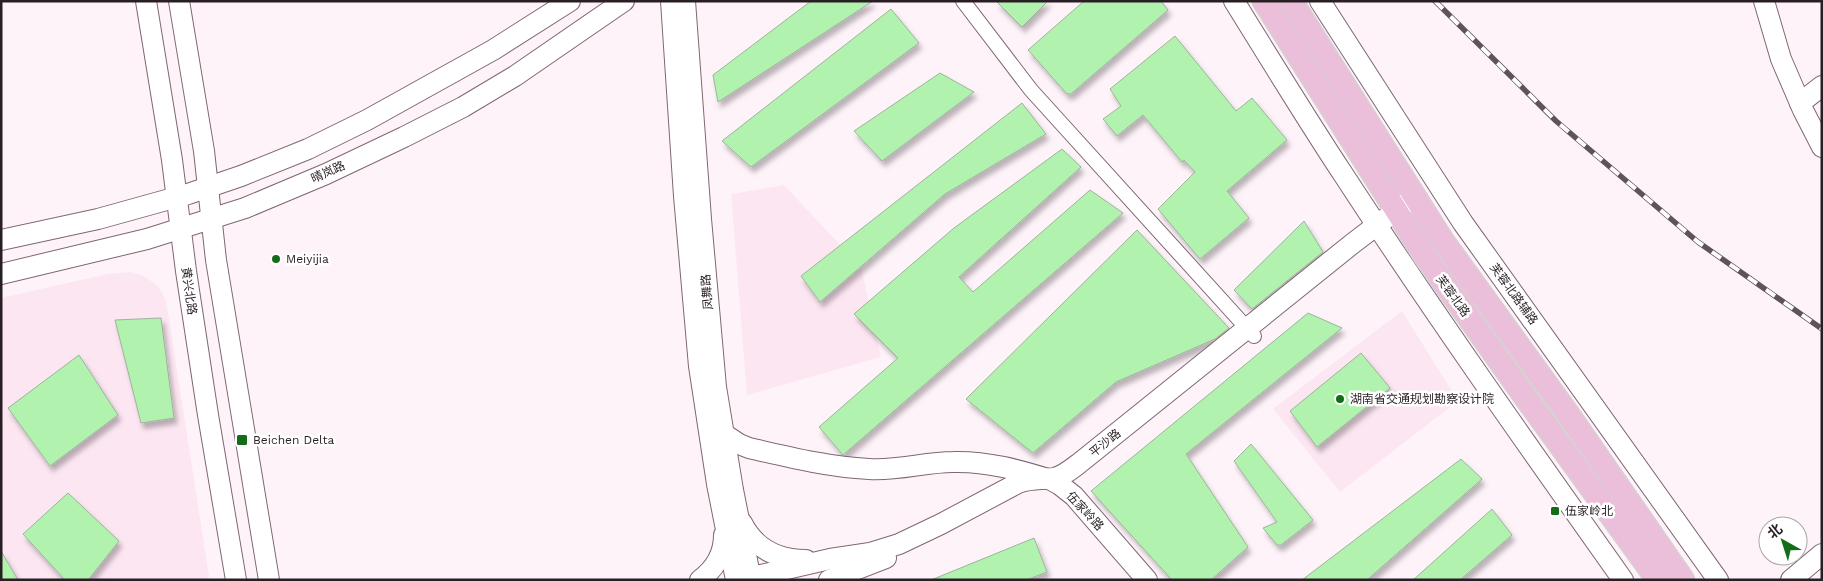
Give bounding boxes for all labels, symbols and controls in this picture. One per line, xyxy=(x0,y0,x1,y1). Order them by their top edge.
street label: 晴岚路 xyxy=(309,158,347,186)
place label: Meiyijia xyxy=(286,252,329,266)
marker: Meiyijia xyxy=(270,253,282,265)
street label: 芙蓉北路辅路 xyxy=(1487,261,1541,327)
street label: 黄兴北路 xyxy=(179,266,199,316)
street label: 芙蓉北路 xyxy=(1433,272,1473,320)
street label: 凤舞路 xyxy=(698,273,716,311)
place label: 湖南省交通规划勘察设计院 xyxy=(1350,392,1494,406)
marker: 湖南省交通规划勘察设计院 xyxy=(1334,393,1346,405)
street label: 平沙路 xyxy=(1087,426,1123,460)
marker: Beichen Delta xyxy=(235,433,249,447)
place label: Beichen Delta xyxy=(253,433,335,447)
street label: 伍家岭路 xyxy=(1064,489,1106,533)
place label: 伍家岭北 xyxy=(1565,504,1613,518)
marker: 伍家岭北 xyxy=(1549,505,1561,517)
north arrow xyxy=(1758,516,1808,566)
text: 北 xyxy=(1764,520,1785,542)

